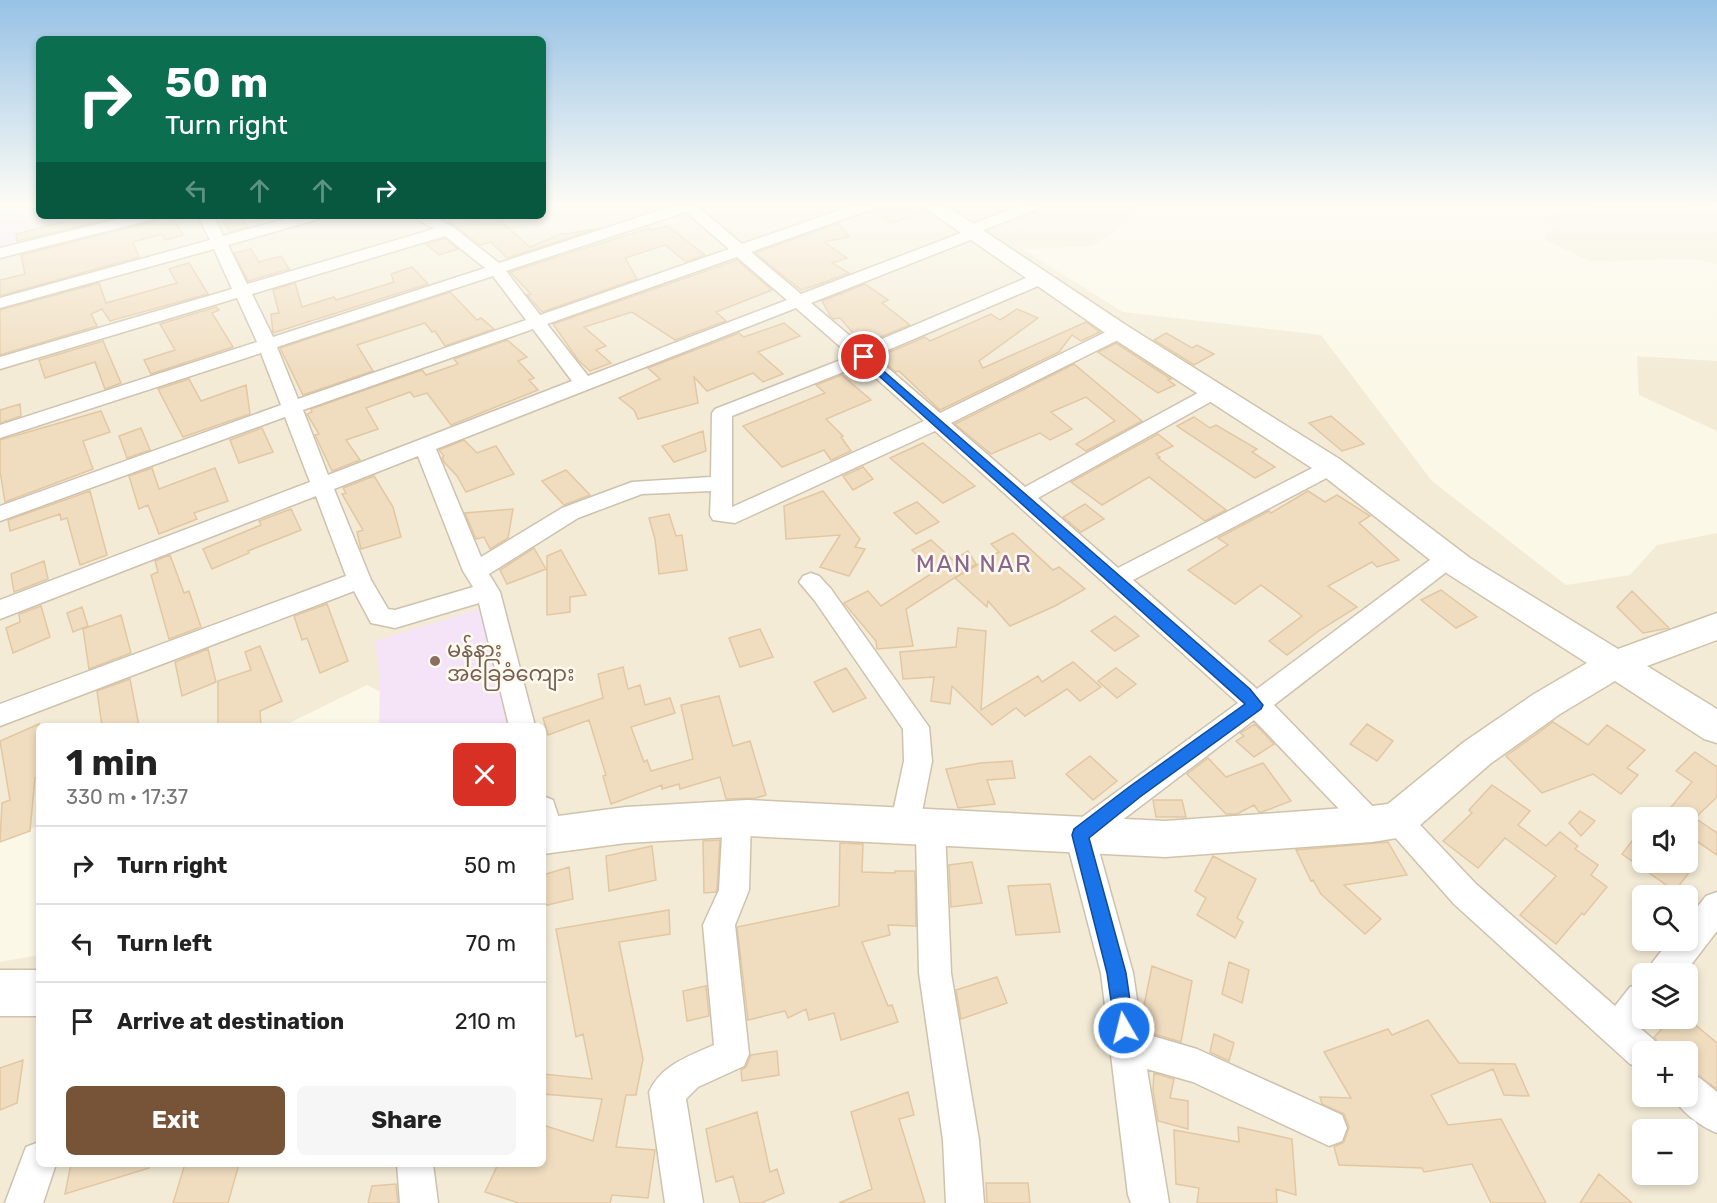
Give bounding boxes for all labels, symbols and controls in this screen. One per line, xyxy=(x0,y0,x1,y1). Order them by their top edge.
text: 50 m xyxy=(165,58,268,108)
icon: right xyxy=(66,60,144,138)
text: Turn right xyxy=(165,109,288,141)
icon: left xyxy=(180,174,213,207)
icon: ahead xyxy=(243,174,276,207)
icon: ahead xyxy=(306,174,339,207)
icon: right xyxy=(369,174,402,207)
pin xyxy=(838,331,889,382)
icon: arrive xyxy=(847,340,880,373)
district label: MAN NAR xyxy=(916,550,1032,578)
place label: မန်နား အခြေခံကျေား xyxy=(447,634,574,692)
marker: မန်နား အခြေခံကျေား xyxy=(428,654,442,668)
text: 1 min xyxy=(66,741,158,784)
button: close xyxy=(453,743,516,806)
text: 330 m · 17:37 xyxy=(66,785,188,809)
map controls xyxy=(1632,807,1698,1185)
button: sound xyxy=(1632,807,1698,873)
icon: right xyxy=(66,849,99,882)
text: Turn right xyxy=(117,852,227,879)
text: 50 m xyxy=(464,852,516,879)
button: search xyxy=(1632,885,1698,951)
icon: left xyxy=(66,927,99,960)
text: Turn left xyxy=(117,930,212,957)
text: 70 m xyxy=(466,930,516,957)
button: layers xyxy=(1632,963,1698,1029)
position arrow xyxy=(1092,996,1156,1060)
icon: arrive xyxy=(66,1005,99,1038)
text: Arrive at destination xyxy=(117,1008,344,1035)
text: 210 m xyxy=(455,1008,516,1035)
button: + xyxy=(1632,1041,1698,1107)
button: Exit xyxy=(66,1086,285,1155)
button: Share xyxy=(297,1086,516,1155)
button: − xyxy=(1632,1119,1698,1185)

